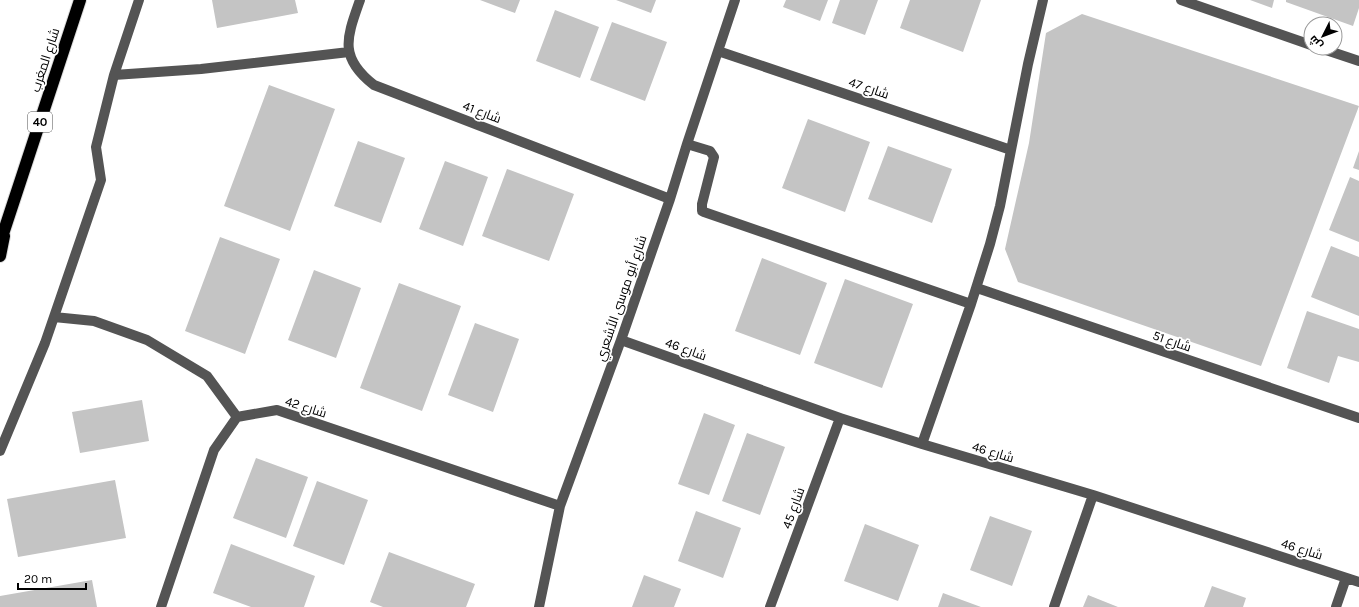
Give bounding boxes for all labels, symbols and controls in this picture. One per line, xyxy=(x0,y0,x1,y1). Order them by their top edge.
north arrow xyxy=(1303,16,1343,56)
street label: شارع المغرب xyxy=(28,26,63,94)
text: ش xyxy=(1306,33,1325,52)
street label: شارع 47 xyxy=(847,74,891,103)
street label: شارع 41 xyxy=(460,98,503,127)
road number: 40 xyxy=(28,112,52,132)
street label: شارع أبو موسى الأشعري xyxy=(591,233,652,364)
street label: شارع 51 xyxy=(1150,327,1193,356)
street label: شارع 46 xyxy=(663,335,709,364)
street label: شارع 42 xyxy=(283,393,329,422)
street label: شارع 46 xyxy=(970,439,1016,466)
street label: شارع 45 xyxy=(779,485,808,531)
street label: شارع 46 xyxy=(1279,535,1325,564)
scale bar xyxy=(18,565,86,591)
text: 20 m xyxy=(24,572,52,586)

